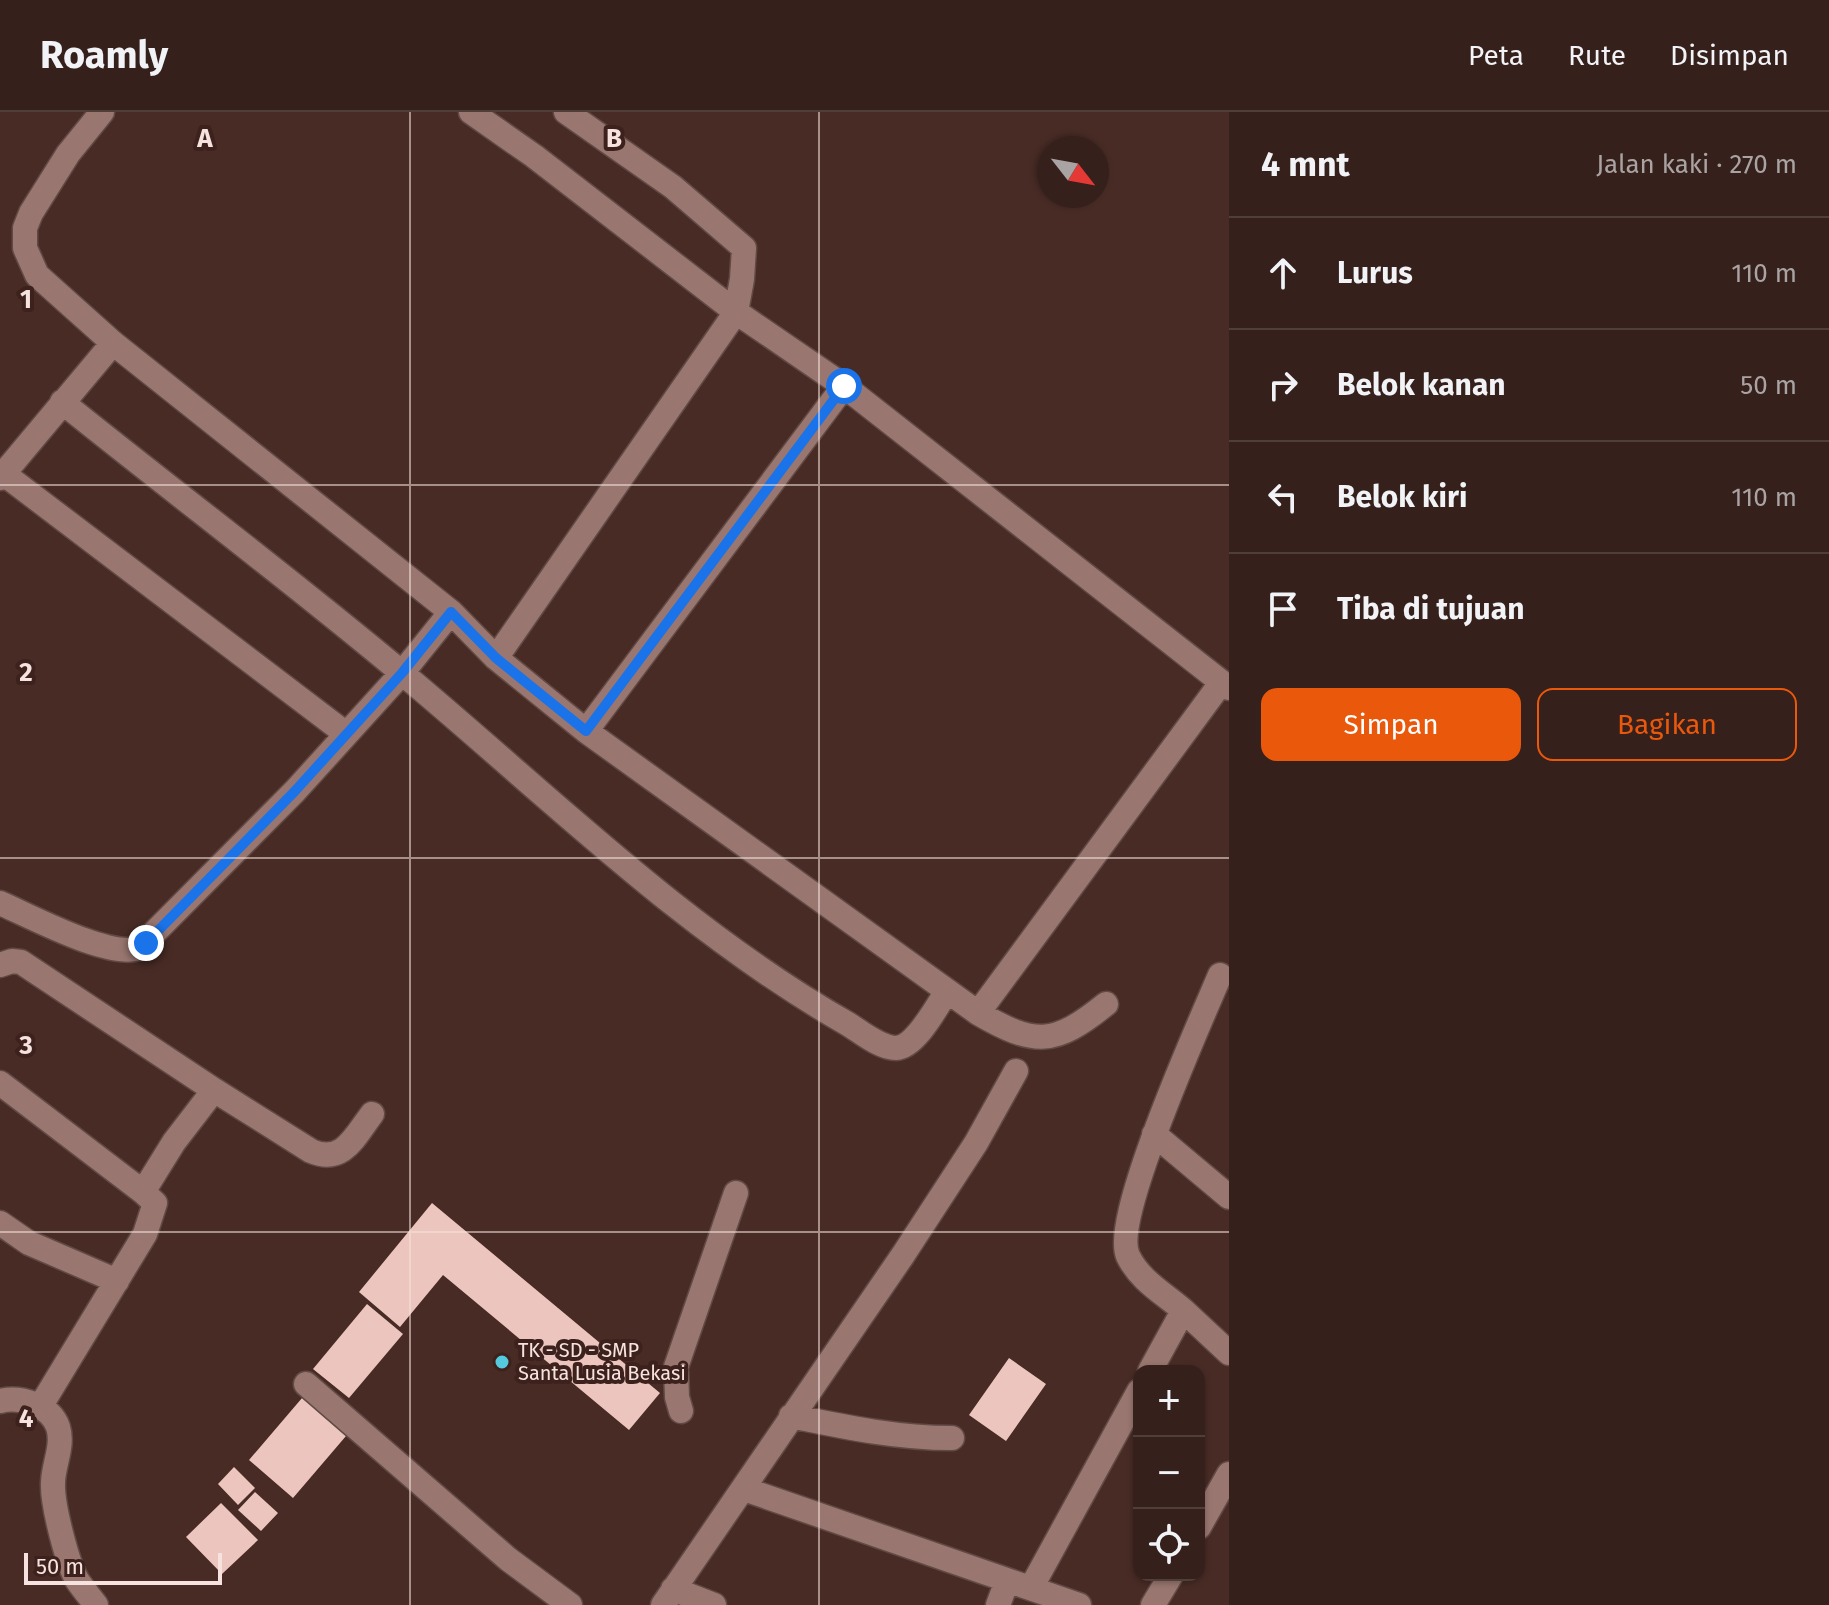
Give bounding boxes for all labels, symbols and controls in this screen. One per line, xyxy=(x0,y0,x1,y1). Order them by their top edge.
text: Roamly xyxy=(40,32,168,78)
text: Peta xyxy=(1468,39,1524,72)
text: Rute xyxy=(1568,39,1626,72)
text: Disimpan xyxy=(1670,39,1789,72)
text: A xyxy=(196,123,213,154)
text: B xyxy=(606,123,622,154)
north arrow xyxy=(1037,136,1109,208)
text: 4 mnt xyxy=(1261,144,1350,185)
text: Jalan kaki · 270 m xyxy=(1596,149,1797,180)
icon: ahead xyxy=(1261,251,1305,295)
text: Lurus xyxy=(1337,255,1413,291)
text: 110 m xyxy=(1731,258,1797,289)
text: 1 xyxy=(20,284,32,315)
icon: right xyxy=(1261,363,1305,407)
text: Belok kanan xyxy=(1337,367,1506,403)
route start xyxy=(826,368,862,404)
text: 50 m xyxy=(1740,370,1797,401)
icon: left xyxy=(1261,475,1305,519)
text: Belok kiri xyxy=(1337,479,1468,515)
text: 110 m xyxy=(1731,482,1797,513)
icon: arrive xyxy=(1261,587,1305,631)
text: Tiba di tujuan xyxy=(1337,591,1524,627)
text: 2 xyxy=(19,657,33,688)
button: Simpan xyxy=(1261,688,1521,761)
button: Bagikan xyxy=(1537,688,1797,761)
route end xyxy=(128,925,164,961)
text: 3 xyxy=(18,1030,33,1061)
place label: TK - SD - SMP Santa Lusia Bekasi xyxy=(518,1338,686,1385)
marker: TK - SD - SMP Santa Lusia Bekasi xyxy=(493,1353,511,1371)
map controls xyxy=(1133,1365,1205,1581)
button: + xyxy=(1133,1365,1205,1437)
text: 4 xyxy=(19,1403,34,1434)
button: − xyxy=(1133,1437,1205,1509)
button: locate xyxy=(1133,1509,1205,1581)
scale bar xyxy=(24,1549,222,1585)
text: 50 m xyxy=(36,1553,84,1580)

